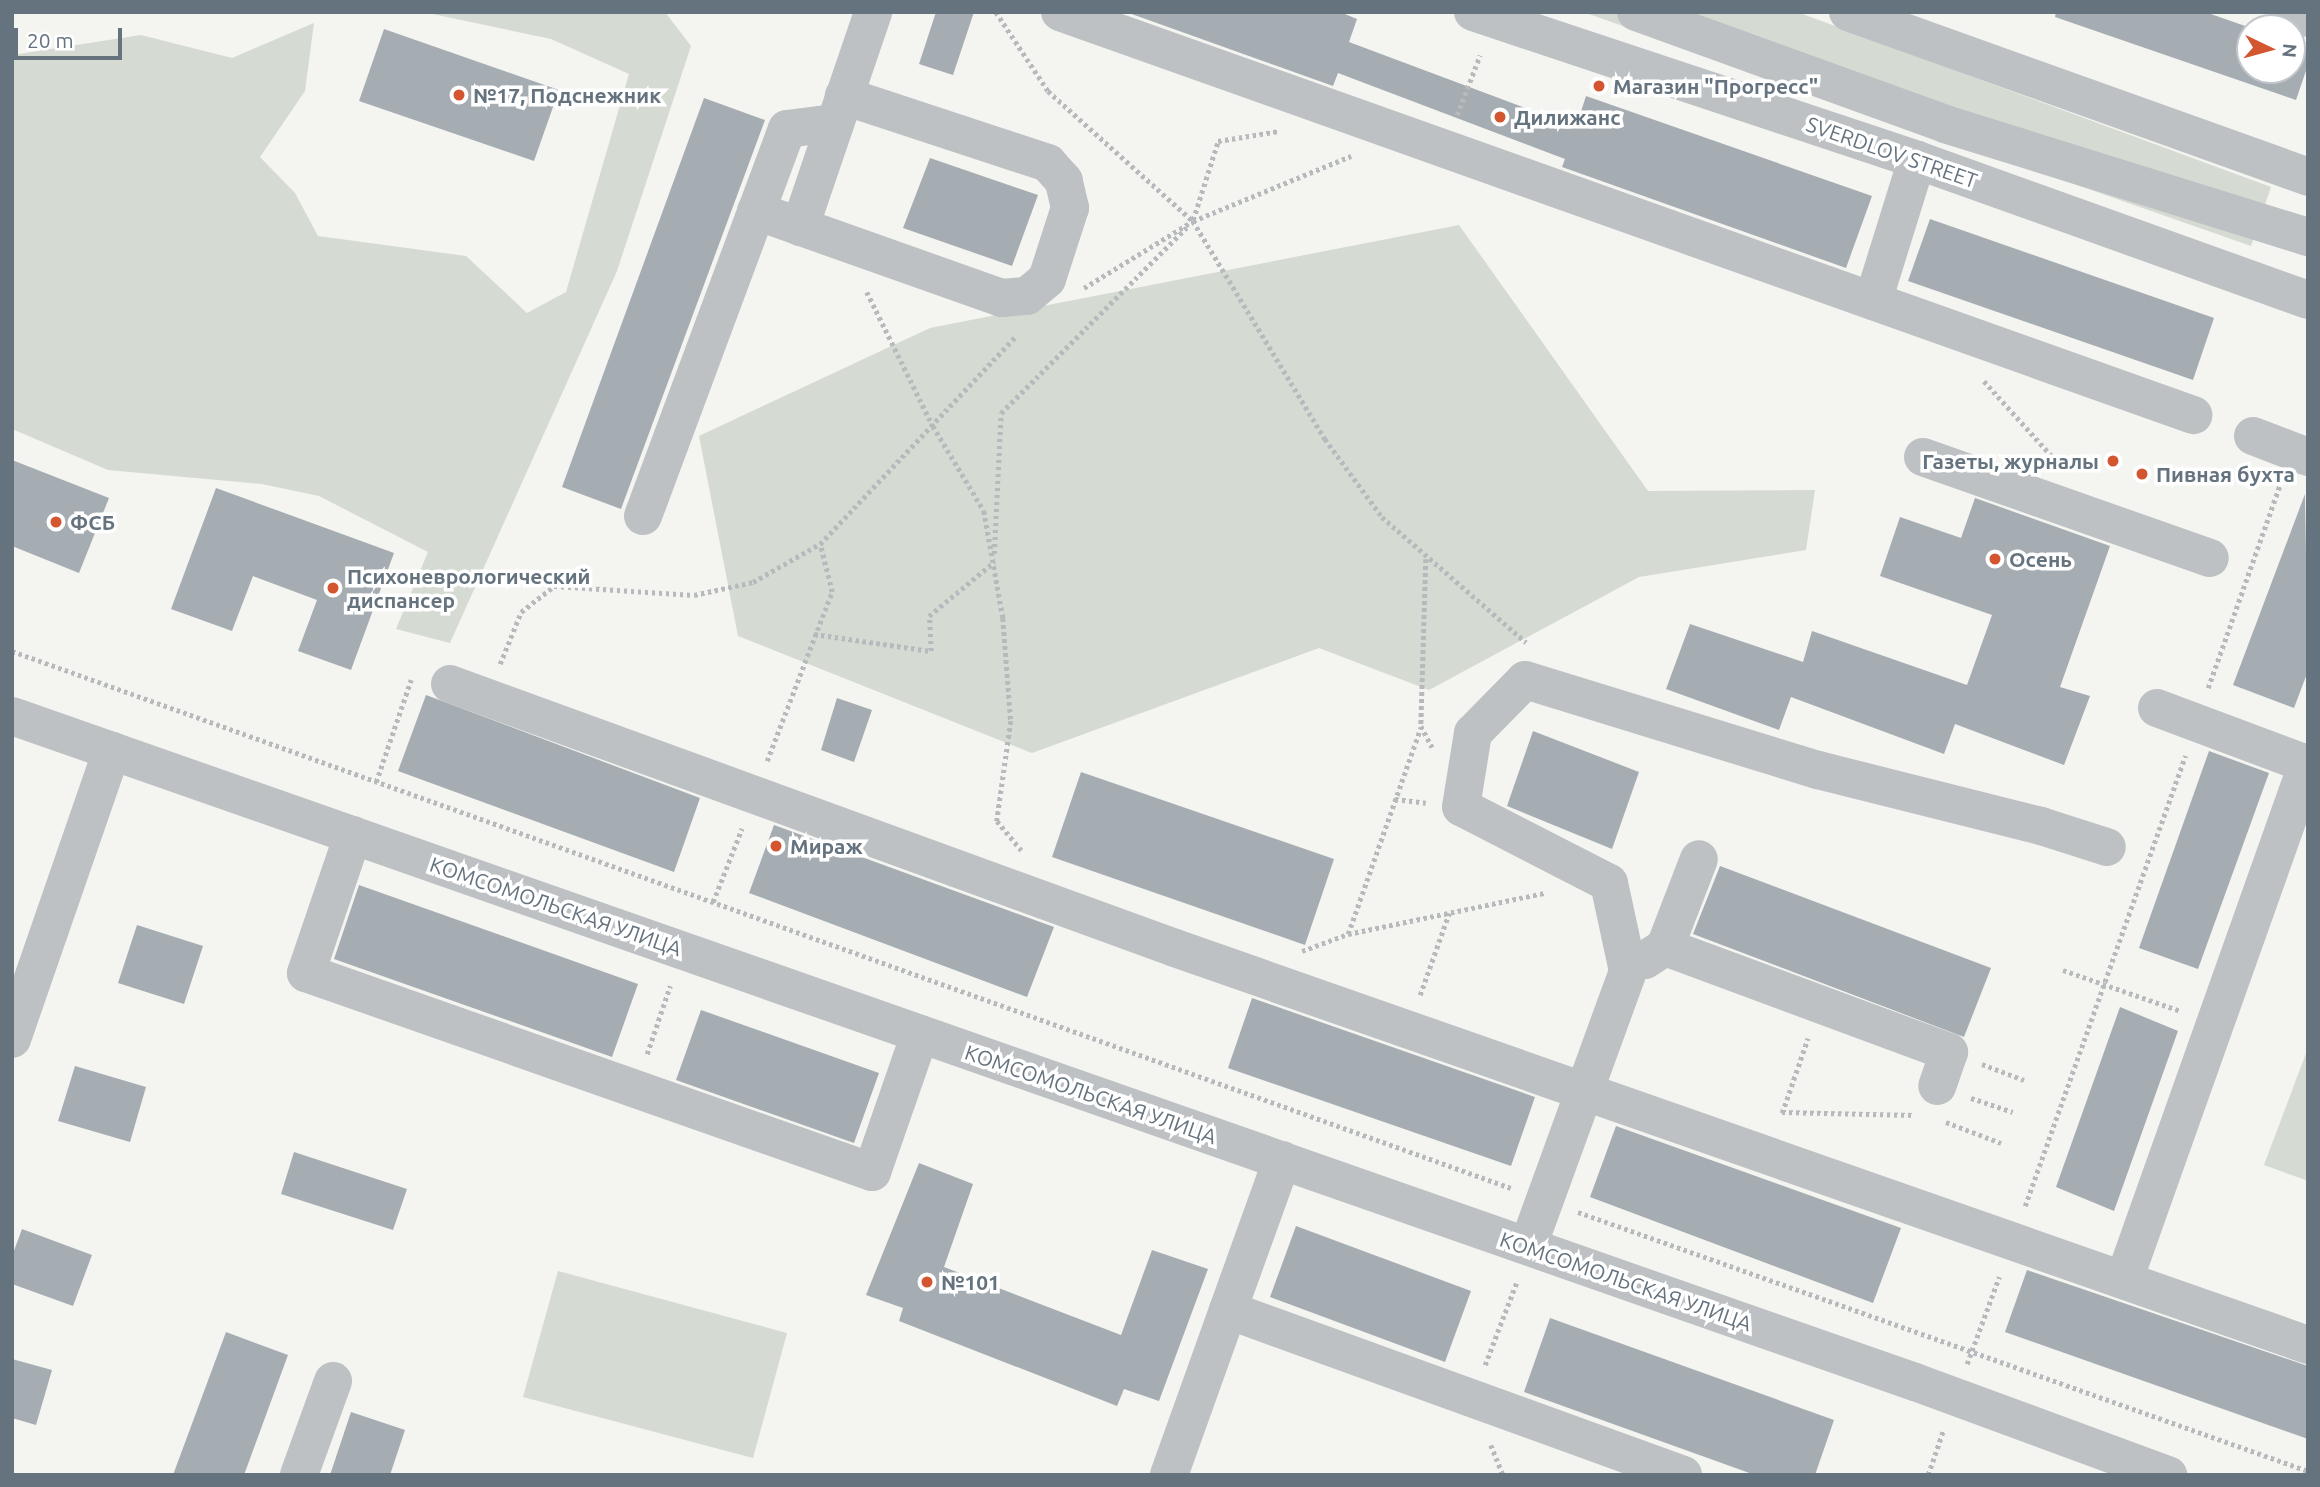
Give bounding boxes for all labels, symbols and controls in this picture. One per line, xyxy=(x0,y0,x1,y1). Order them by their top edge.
scale bar xyxy=(18,14,126,58)
north arrow xyxy=(2236,14,2306,84)
text: 20 m xyxy=(27,28,74,52)
text: N xyxy=(2278,43,2302,59)
place label: Магазин "Прогресс" xyxy=(1613,73,1818,99)
marker: Магазин "Прогресс" xyxy=(1591,78,1607,94)
place label: №17, Подснежник xyxy=(473,82,661,108)
marker: №17, Подснежник xyxy=(451,87,467,103)
place label: Дилижанс xyxy=(1514,104,1620,130)
marker: Дилижанс xyxy=(1492,109,1508,125)
street label: SVERDLOV STREET xyxy=(1803,111,1981,193)
place label: Газеты, журналы xyxy=(1922,448,2099,474)
marker: Газеты, журналы xyxy=(2105,453,2121,469)
place label: Пивная бухта xyxy=(2156,461,2295,487)
marker: Пивная бухта xyxy=(2134,466,2150,482)
place label: ФСБ xyxy=(70,509,115,535)
marker: ФСБ xyxy=(48,514,64,530)
place label: Осень xyxy=(2009,546,2072,572)
marker: Осень xyxy=(1987,551,2003,567)
place label: Психоневрологический диспансер xyxy=(347,563,590,613)
marker: Психоневрологический диспансер xyxy=(325,580,341,596)
place label: Мираж xyxy=(790,833,863,859)
marker: Мираж xyxy=(768,838,784,854)
street label: КОМСОМОЛЬСКАЯ УЛИЦА xyxy=(427,851,685,961)
street label: КОМСОМОЛЬСКАЯ УЛИЦА xyxy=(962,1039,1220,1149)
street label: КОМСОМОЛЬСКАЯ УЛИЦА xyxy=(1497,1226,1755,1336)
place label: №101 xyxy=(941,1269,1000,1295)
marker: №101 xyxy=(919,1274,935,1290)

